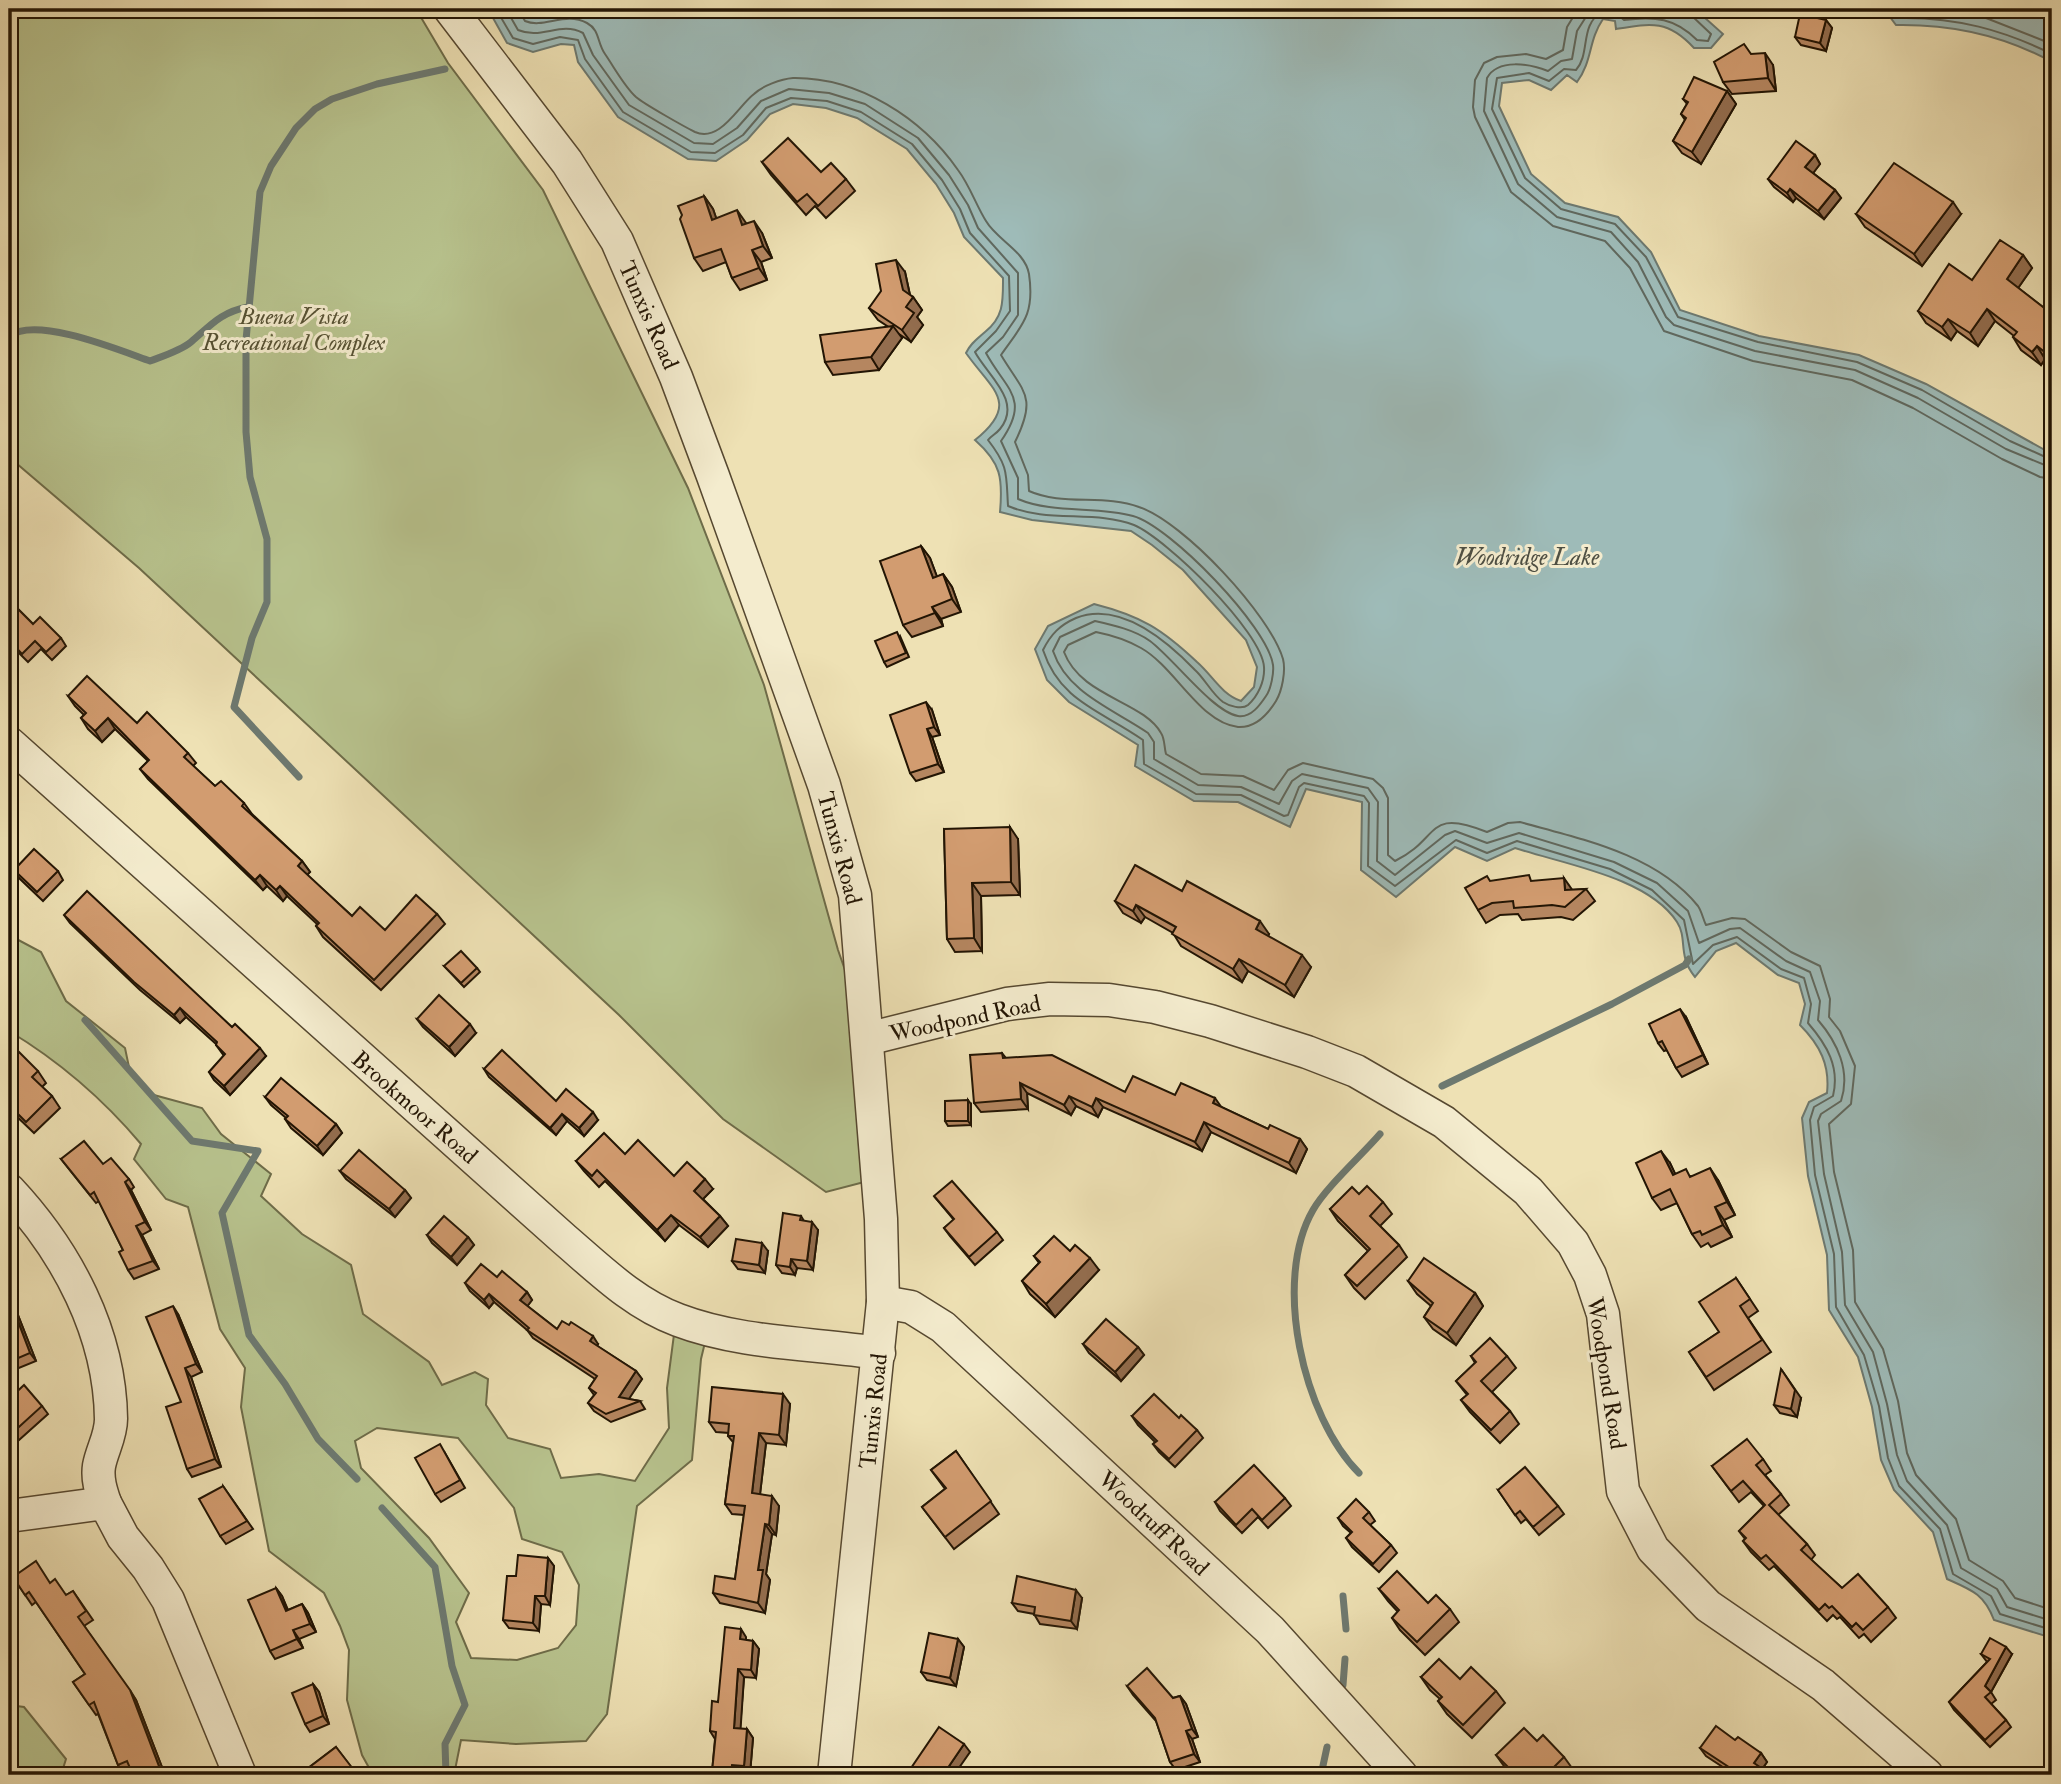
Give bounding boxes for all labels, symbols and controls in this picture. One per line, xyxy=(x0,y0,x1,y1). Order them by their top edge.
street label: Tunxis Road xyxy=(612,257,685,374)
park label: Buena Vista Recreational Complex xyxy=(202,302,385,357)
water label: Woodridge Lake xyxy=(1455,542,1600,573)
street label: Tunxis Road xyxy=(811,789,868,908)
street label: Woodpond Road xyxy=(886,988,1043,1050)
street label: Brookmoor Road xyxy=(346,1045,484,1170)
street label: Woodpond Road xyxy=(1579,1294,1633,1451)
street label: Tunxis Road xyxy=(853,1352,894,1470)
street label: Woodruff Road xyxy=(1091,1464,1215,1582)

